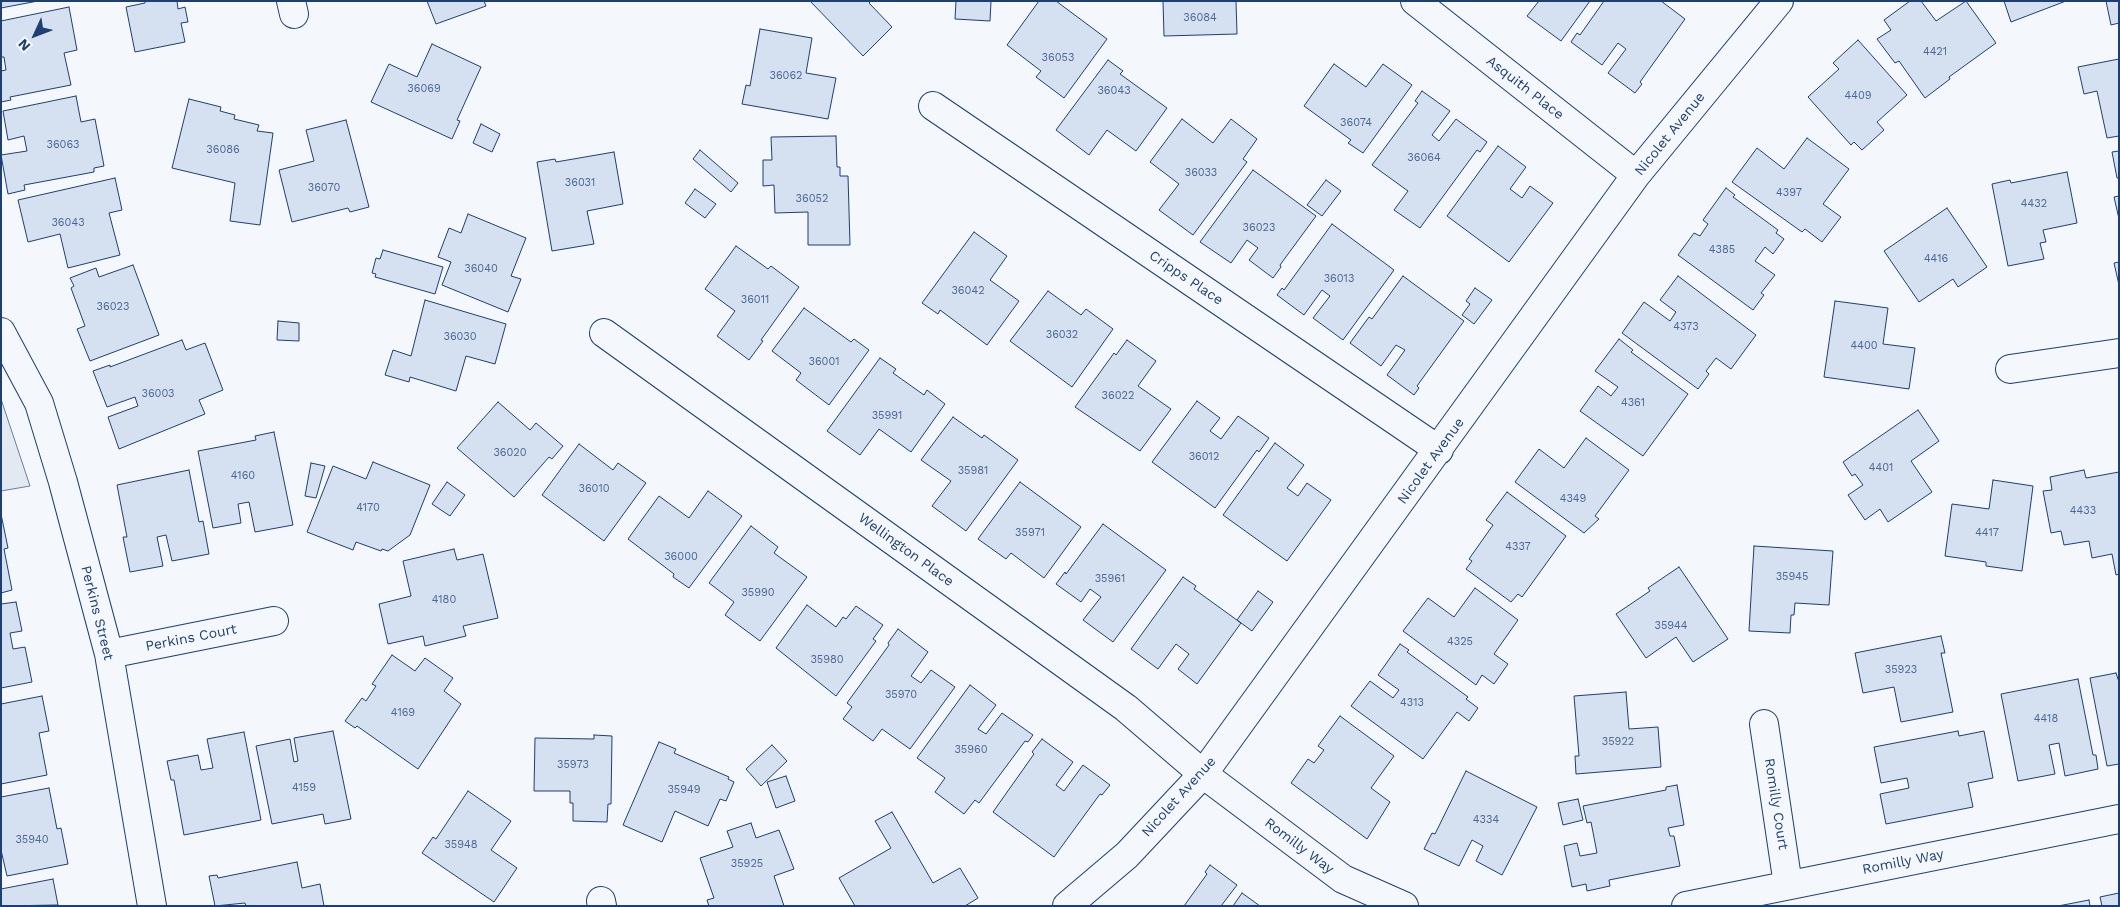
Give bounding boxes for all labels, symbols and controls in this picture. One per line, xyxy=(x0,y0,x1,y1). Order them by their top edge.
north arrow xyxy=(10,10,60,60)
house number: 36084 xyxy=(1183,11,1217,25)
text: N xyxy=(15,36,33,54)
house number: 4421 xyxy=(1923,45,1947,59)
house number: 36053 xyxy=(1042,51,1074,65)
street label: Asquith Place xyxy=(1483,53,1567,123)
house number: 36062 xyxy=(769,69,803,83)
house number: 36069 xyxy=(407,82,441,96)
house number: 36043 xyxy=(1097,84,1131,98)
street label: Nicolet Avenue xyxy=(1631,89,1709,179)
house number: 4409 xyxy=(1844,89,1872,103)
house number: 36074 xyxy=(1340,116,1372,130)
house number: 36063 xyxy=(46,138,80,152)
house number: 36086 xyxy=(206,143,240,157)
house number: 36064 xyxy=(1407,151,1441,165)
house number: 36033 xyxy=(1185,166,1217,180)
house number: 36031 xyxy=(565,176,595,190)
house number: 36070 xyxy=(308,181,340,195)
house number: 4397 xyxy=(1776,186,1802,200)
house number: 36052 xyxy=(796,192,828,206)
house number: 4432 xyxy=(2021,197,2047,211)
house number: 36043 xyxy=(51,216,85,230)
house number: 36023 xyxy=(1243,221,1275,235)
house number: 4385 xyxy=(1709,243,1735,257)
street label: Cripps Place xyxy=(1146,247,1226,309)
house number: 4416 xyxy=(1924,252,1948,266)
house number: 36040 xyxy=(464,262,498,276)
house number: 36013 xyxy=(1324,272,1354,286)
house number: 36042 xyxy=(951,284,985,298)
house number: 36011 xyxy=(741,293,769,307)
house number: 36023 xyxy=(97,300,129,314)
house number: 4373 xyxy=(1673,320,1699,334)
house number: 36032 xyxy=(1046,328,1078,342)
house number: 36030 xyxy=(444,330,476,344)
house number: 4400 xyxy=(1850,339,1878,353)
house number: 36001 xyxy=(808,355,840,369)
house number: 36003 xyxy=(142,387,174,401)
house number: 36022 xyxy=(1102,389,1134,403)
house number: 4361 xyxy=(1621,396,1645,410)
house number: 35991 xyxy=(872,409,902,423)
street label: Nicolet Avenue xyxy=(1394,415,1468,507)
house number: 36020 xyxy=(493,446,527,460)
house number: 36012 xyxy=(1189,450,1219,464)
house number: 4401 xyxy=(1869,461,1893,475)
house number: 35981 xyxy=(958,464,988,478)
house number: 4160 xyxy=(231,469,255,483)
house number: 36010 xyxy=(578,482,610,496)
house number: 4349 xyxy=(1560,492,1586,506)
house number: 4170 xyxy=(356,501,380,515)
house number: 4433 xyxy=(2070,504,2096,518)
street label: Wellington Place xyxy=(855,510,957,590)
house number: 35971 xyxy=(1015,526,1045,540)
house number: 4417 xyxy=(1975,526,1999,540)
house number: 4337 xyxy=(1505,540,1531,554)
house number: 36000 xyxy=(664,550,698,564)
street label: Perkins Street xyxy=(77,564,117,662)
house number: 35945 xyxy=(1776,570,1808,584)
house number: 35961 xyxy=(1095,572,1125,586)
house number: 35990 xyxy=(741,586,775,600)
house number: 4180 xyxy=(432,593,456,607)
house number: 35944 xyxy=(1654,619,1688,633)
street label: Perkins Court xyxy=(144,621,238,655)
house number: 4325 xyxy=(1447,635,1473,649)
house number: 35980 xyxy=(810,653,844,667)
house number: 35923 xyxy=(1885,663,1917,677)
house number: 35970 xyxy=(885,688,917,702)
house number: 4313 xyxy=(1400,696,1424,710)
house number: 4169 xyxy=(391,706,415,720)
house number: 4418 xyxy=(2034,712,2058,726)
house number: 35922 xyxy=(1602,735,1634,749)
house number: 35960 xyxy=(954,743,988,757)
street label: Nicolet Avenue xyxy=(1138,753,1220,841)
street label: Romilly Court xyxy=(1760,757,1792,851)
house number: 35973 xyxy=(557,758,589,772)
house number: 4159 xyxy=(292,781,316,795)
house number: 35949 xyxy=(667,783,701,797)
house number: 4334 xyxy=(1473,813,1499,827)
street label: Romilly Way xyxy=(1261,814,1337,878)
house number: 35940 xyxy=(15,833,49,847)
house number: 35948 xyxy=(444,838,478,852)
street label: Romilly Way xyxy=(1861,846,1945,878)
house number: 35925 xyxy=(731,857,763,871)

